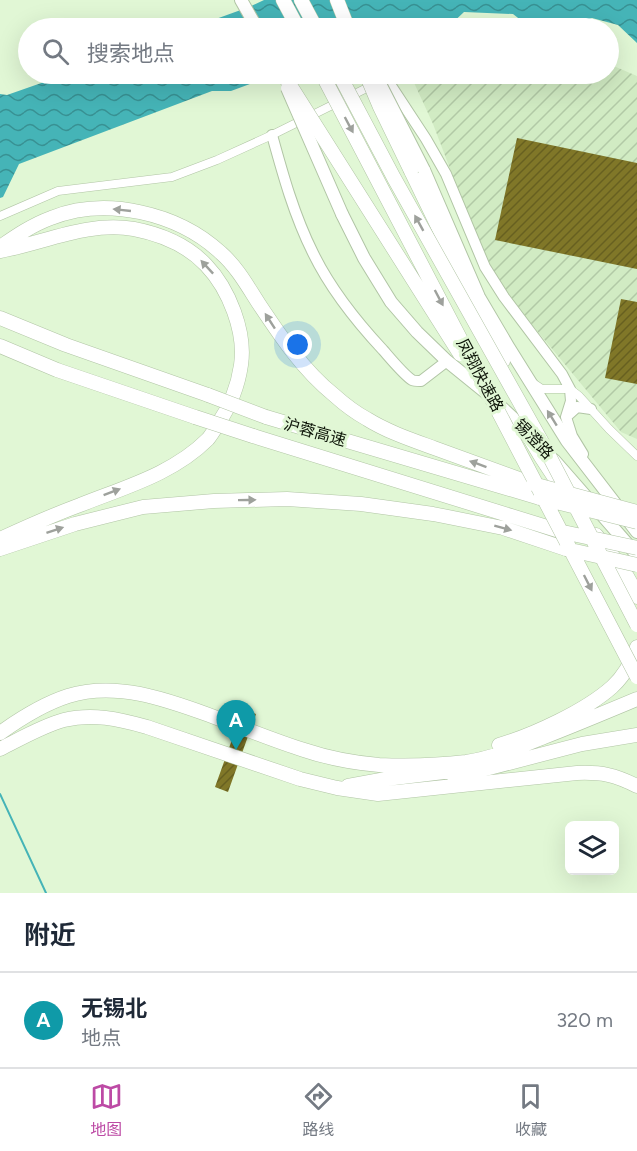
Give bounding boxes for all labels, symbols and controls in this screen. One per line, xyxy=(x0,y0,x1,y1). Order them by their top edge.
search box xyxy=(18,18,619,84)
icon: search xyxy=(39,35,72,68)
text: 搜索地点 xyxy=(87,40,175,67)
one-way arrow xyxy=(344,117,354,134)
one-way arrow xyxy=(112,205,131,215)
one-way arrow xyxy=(414,214,424,231)
one-way arrow xyxy=(201,260,214,275)
one-way arrow xyxy=(434,289,444,307)
one-way arrow xyxy=(265,313,276,330)
your location xyxy=(283,330,312,359)
street label: 凤翔快速路 xyxy=(453,335,507,415)
one-way arrow xyxy=(547,410,558,426)
street label: 沪蓉高速 xyxy=(282,414,348,450)
street label: 锡澄路 xyxy=(510,415,558,463)
one-way arrow xyxy=(468,458,486,468)
one-way arrow xyxy=(103,487,121,497)
one-way arrow xyxy=(238,495,257,505)
one-way arrow xyxy=(494,524,512,534)
one-way arrow xyxy=(46,525,64,534)
one-way arrow xyxy=(583,574,593,591)
pin: A xyxy=(216,700,256,750)
map controls xyxy=(565,821,619,875)
button: layers xyxy=(565,821,619,875)
text: 附近 xyxy=(24,919,76,951)
text: 无锡北 xyxy=(81,995,147,1022)
text: A xyxy=(36,1008,51,1032)
text: 320 m xyxy=(556,1008,613,1032)
text: 地点 xyxy=(81,1026,121,1050)
tab: 地图 xyxy=(90,1080,123,1140)
tab: 路线 xyxy=(302,1080,335,1140)
tab: 收藏 xyxy=(514,1080,547,1140)

